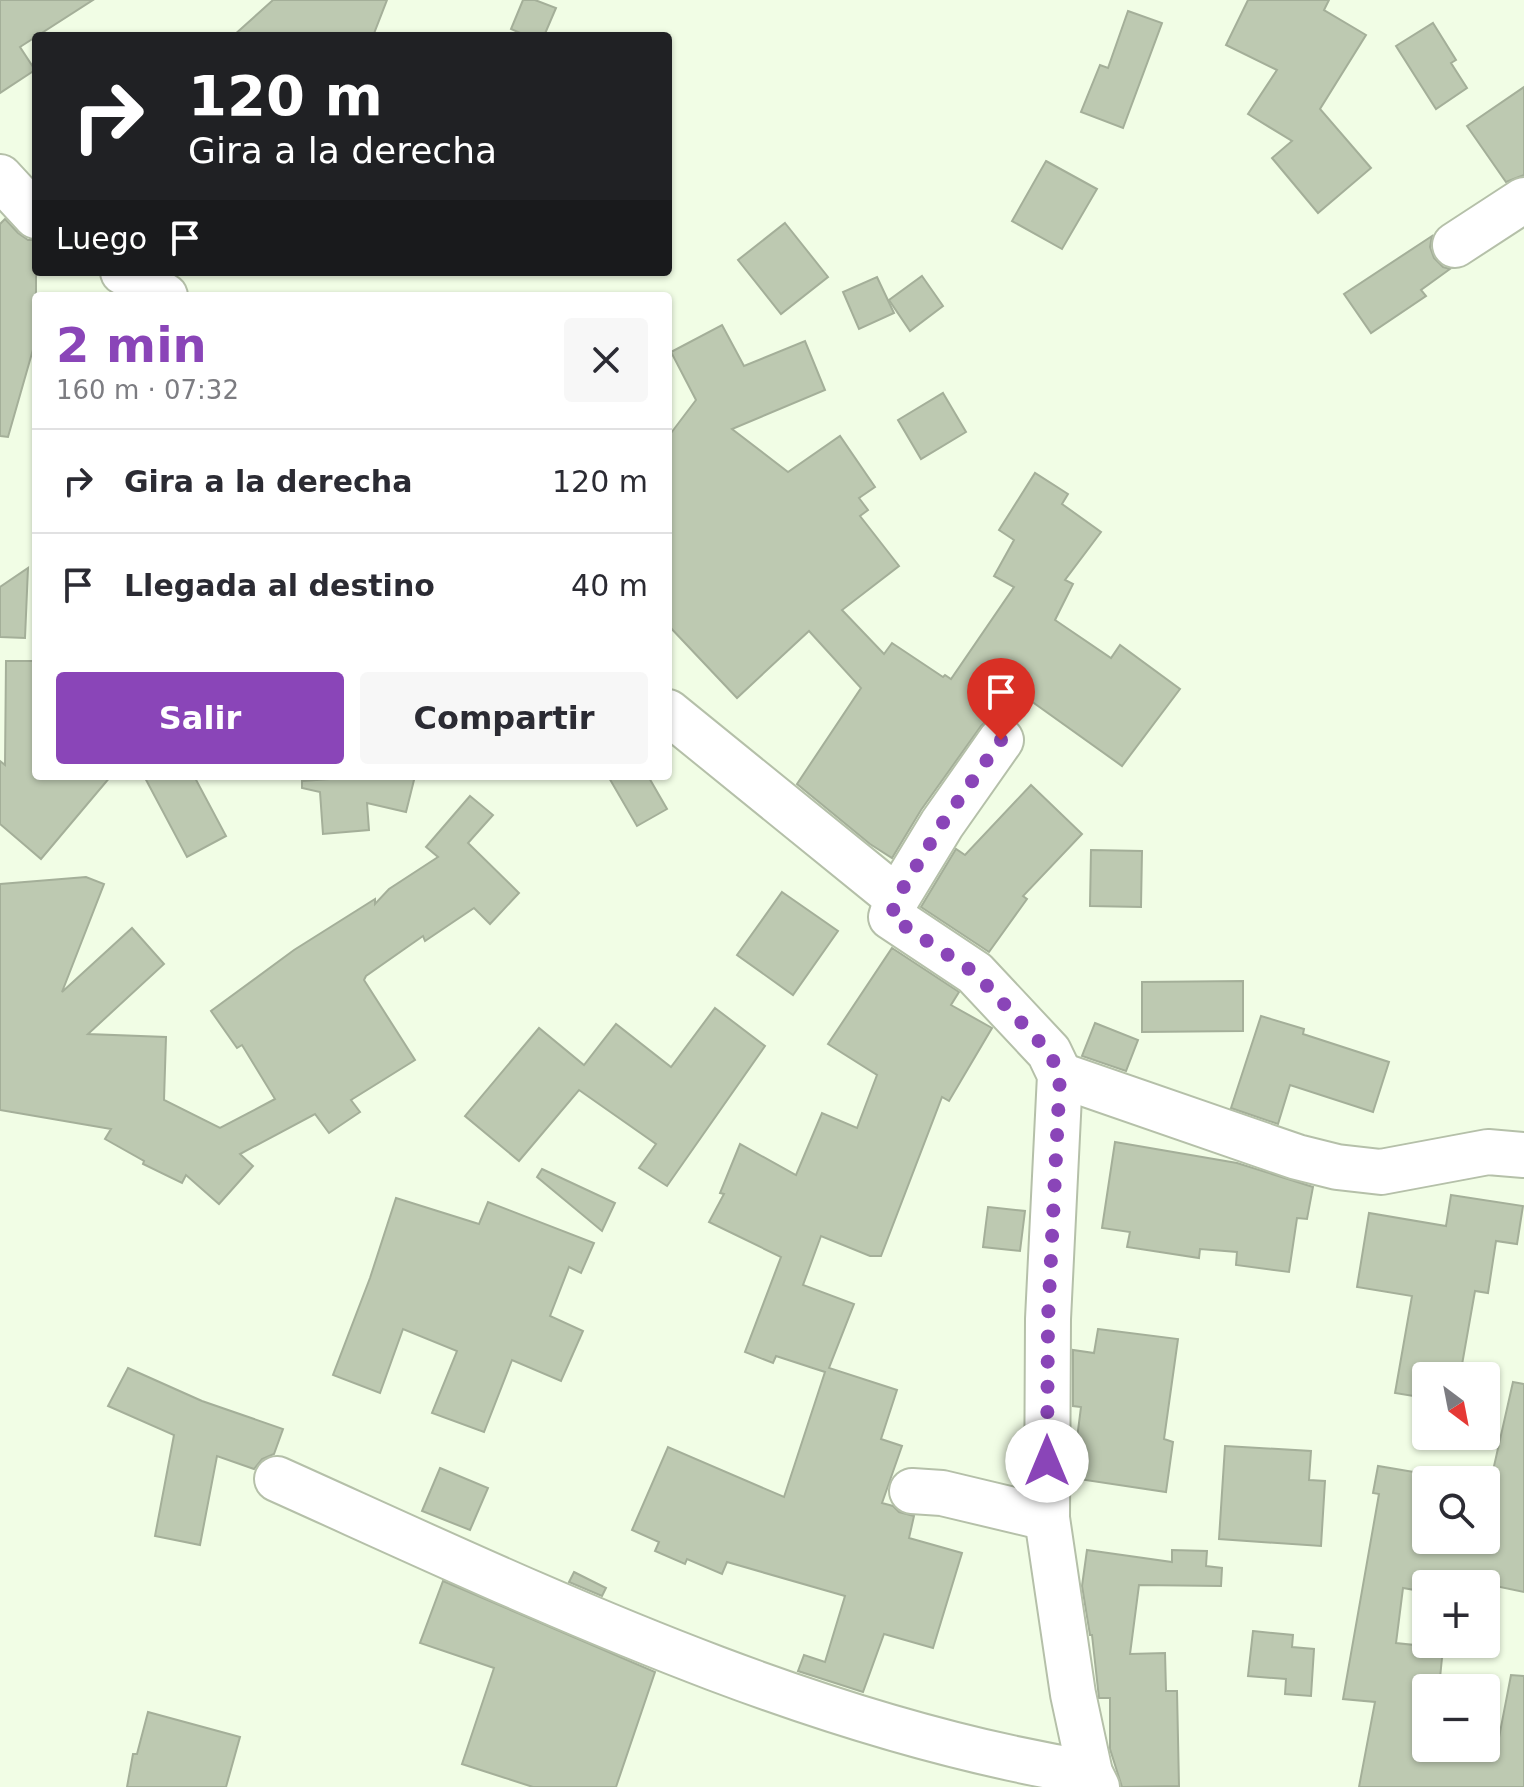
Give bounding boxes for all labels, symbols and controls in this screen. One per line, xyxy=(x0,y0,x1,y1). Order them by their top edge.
text: 120 m xyxy=(188,63,383,128)
icon: right xyxy=(56,64,160,168)
text: Gira a la derecha xyxy=(188,130,497,171)
icon: arrive xyxy=(163,216,207,260)
text: Luego xyxy=(56,221,147,256)
text: 2 min xyxy=(56,317,207,373)
button: close xyxy=(564,318,648,402)
text: 160 m · 07:32 xyxy=(56,375,239,405)
icon: right xyxy=(56,459,100,503)
text: Gira a la derecha xyxy=(124,464,412,499)
text: 120 m xyxy=(552,464,648,499)
icon: arrive xyxy=(56,563,100,607)
text: Llegada al destino xyxy=(124,568,435,603)
text: 40 m xyxy=(571,568,648,603)
pin xyxy=(967,658,1035,740)
icon: arrive xyxy=(979,670,1023,714)
button: Salir xyxy=(56,672,344,764)
button: Compartir xyxy=(360,672,648,764)
north arrow xyxy=(1412,1362,1500,1450)
map controls xyxy=(1412,1362,1500,1762)
position arrow xyxy=(1005,1419,1089,1503)
button: search xyxy=(1412,1466,1500,1554)
button: + xyxy=(1412,1570,1500,1658)
button: − xyxy=(1412,1674,1500,1762)

